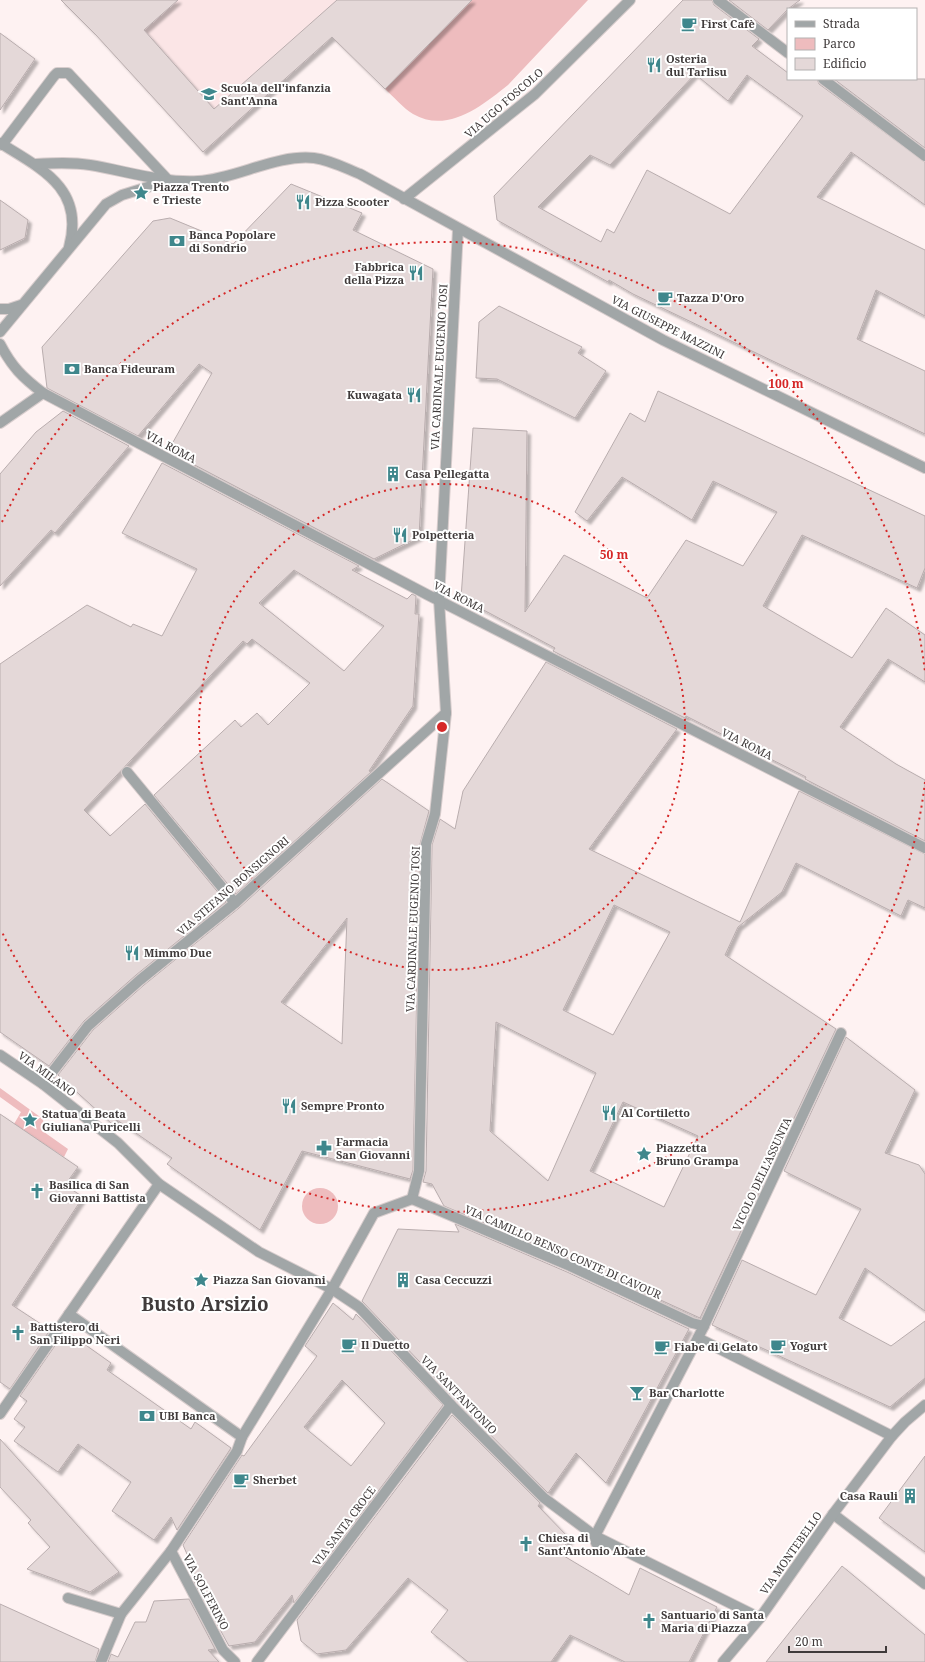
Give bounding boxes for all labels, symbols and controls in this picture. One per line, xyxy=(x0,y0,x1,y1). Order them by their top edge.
legend xyxy=(787,8,917,80)
cafe icon: First Cafè xyxy=(680,15,698,33)
text: Strada xyxy=(823,15,860,32)
place label: First Cafè xyxy=(701,16,755,31)
text: Parco xyxy=(823,35,856,52)
place label: Osteria dul Tarlisu xyxy=(666,51,727,79)
text: Edificio xyxy=(823,55,866,72)
restaurant icon: Osteria dul Tarlisu xyxy=(645,56,663,74)
street label: VIA UGO FOSCOLO xyxy=(461,64,546,141)
place label: Scuola dell'infanzia Sant'Anna xyxy=(221,80,331,108)
school or university icon: Scuola dell'infanzia Sant'Anna xyxy=(200,85,218,103)
place label: Piazza Trento e Trieste xyxy=(153,179,230,207)
place icon: Piazza Trento e Trieste xyxy=(132,184,150,202)
restaurant icon: Pizza Scooter xyxy=(294,193,312,211)
place label: Pizza Scooter xyxy=(315,194,389,209)
place label: Banca Popolare di Sondrio xyxy=(189,227,276,255)
bank icon: Banca Popolare di Sondrio xyxy=(168,232,186,250)
place label: Fabbrica della Pizza xyxy=(344,259,404,287)
restaurant icon: Fabbrica della Pizza xyxy=(407,264,425,282)
street label: VIA CARDINALE EUGENIO TOSI xyxy=(427,284,450,450)
cafe icon: Tazza D'Oro xyxy=(656,289,674,307)
place label: Tazza D'Oro xyxy=(677,290,745,305)
street label: VIA GIUSEPPE MAZZINI xyxy=(609,291,727,362)
bank icon: Banca Fideuram xyxy=(63,360,81,378)
place label: Banca Fideuram xyxy=(84,361,175,376)
text: 100 m xyxy=(768,375,804,392)
restaurant icon: Kuwagata xyxy=(405,386,423,404)
place label: Kuwagata xyxy=(347,387,402,402)
street label: VIA ROMA xyxy=(143,427,199,466)
building icon: Casa Pellegatta xyxy=(384,465,402,483)
place label: Casa Pellegatta xyxy=(405,466,490,481)
restaurant icon: Polpetteria xyxy=(391,526,409,544)
place label: Polpetteria xyxy=(412,527,475,542)
text: 50 m xyxy=(600,546,628,563)
street label: VIA ROMA xyxy=(431,577,487,616)
centre of rings xyxy=(435,720,449,734)
street label: VIA ROMA xyxy=(719,724,775,763)
street label: VIA STEFANO BONSIGNORI xyxy=(174,833,292,938)
street label: VIA CARDINALE EUGENIO TOSI xyxy=(402,846,423,1012)
restaurant icon: Mimmo Due xyxy=(123,944,141,962)
place label: Mimmo Due xyxy=(144,945,212,960)
street label: VIA MILANO xyxy=(16,1048,79,1100)
restaurant icon: Sempre Pronto xyxy=(280,1097,298,1115)
place label: Sempre Pronto xyxy=(301,1098,385,1113)
restaurant icon: Al Cortiletto xyxy=(600,1104,618,1122)
place label: Al Cortiletto xyxy=(621,1105,690,1120)
place label: Statua di Beata Giuliana Puricelli xyxy=(42,1106,141,1134)
place icon: Statua di Beata Giuliana Puricelli xyxy=(21,1111,39,1129)
street label: VICOLO DELL'ASSUNTA xyxy=(729,1114,795,1233)
place label: Farmacia San Giovanni xyxy=(336,1134,410,1162)
pharmacy icon: Farmacia San Giovanni xyxy=(315,1139,333,1157)
place label: Piazzetta Bruno Grampa xyxy=(656,1140,739,1168)
place icon: Piazzetta Bruno Grampa xyxy=(635,1145,653,1163)
place label: Basilica di San Giovanni Battista xyxy=(49,1177,146,1205)
church icon: Basilica di San Giovanni Battista xyxy=(28,1182,46,1200)
street label: VIA CAMILLO BENSO CONTE DI CAVOUR xyxy=(462,1201,665,1302)
place icon: Piazza San Giovanni xyxy=(192,1271,210,1289)
building icon: Casa Ceccuzzi xyxy=(394,1271,412,1289)
place label: Piazza San Giovanni xyxy=(213,1272,326,1287)
place label: Casa Ceccuzzi xyxy=(415,1272,492,1287)
district label: Busto Arsizio xyxy=(141,1291,269,1317)
place label: Battistero di San Filippo Neri xyxy=(30,1319,120,1347)
church icon: Battistero di San Filippo Neri xyxy=(9,1324,27,1342)
cafe icon: Il Duetto xyxy=(340,1336,358,1354)
place label: Il Duetto xyxy=(361,1337,410,1352)
cafe icon: Yogurt xyxy=(769,1337,787,1355)
cafe icon: Fiabe di Gelato xyxy=(653,1338,671,1356)
place label: Yogurt xyxy=(790,1338,828,1353)
place label: Fiabe di Gelato xyxy=(674,1339,758,1354)
street label: VIA SANT'ANTONIO xyxy=(418,1352,501,1437)
bar icon: Bar Charlotte xyxy=(628,1384,646,1402)
place label: Bar Charlotte xyxy=(649,1385,724,1400)
bank icon: UBI Banca xyxy=(138,1407,156,1425)
place label: UBI Banca xyxy=(159,1408,216,1423)
cafe icon: Sherbet xyxy=(232,1471,250,1489)
place label: Sherbet xyxy=(253,1472,297,1487)
street label: VIA SANTA CROCE xyxy=(309,1483,379,1569)
building icon: Casa Rauli xyxy=(901,1487,919,1505)
place label: Casa Rauli xyxy=(840,1488,898,1503)
street label: VIA MONTEBELLO xyxy=(756,1508,825,1597)
place label: Chiesa di Sant'Antonio Abate xyxy=(538,1530,646,1558)
church icon: Chiesa di Sant'Antonio Abate xyxy=(517,1535,535,1553)
street label: VIA SOLFERINO xyxy=(180,1551,233,1632)
place label: Santuario di Santa Maria di Piazza xyxy=(661,1607,765,1635)
church icon: Santuario di Santa Maria di Piazza xyxy=(640,1612,658,1630)
scale bar xyxy=(789,1628,886,1654)
text: 20 m xyxy=(795,1633,823,1650)

